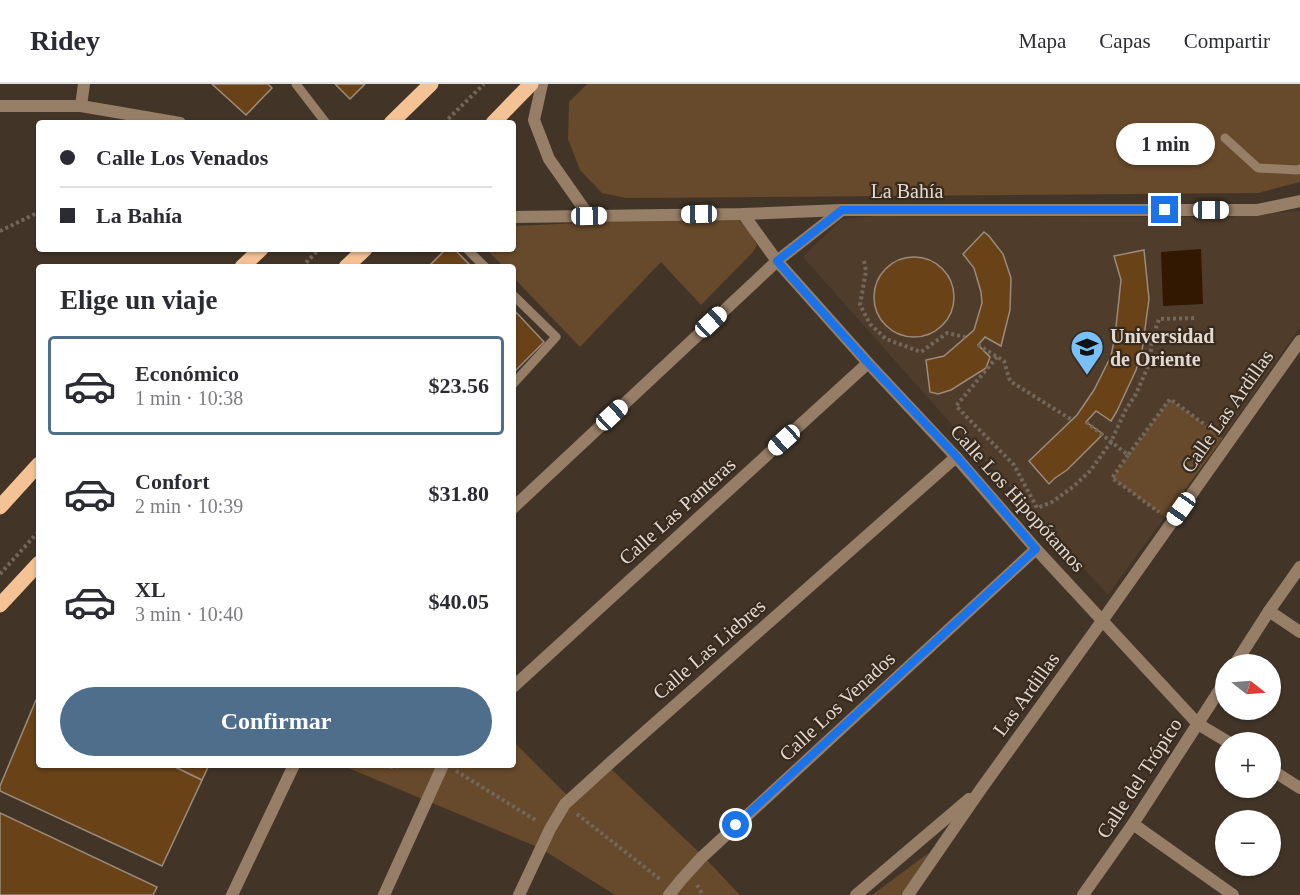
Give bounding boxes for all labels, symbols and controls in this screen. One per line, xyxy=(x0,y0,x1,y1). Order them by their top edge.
text: Ridey xyxy=(30,25,100,56)
text: Mapa xyxy=(1019,29,1066,53)
text: Capas xyxy=(1099,29,1151,53)
text: Compartir xyxy=(1184,29,1270,53)
callout: 1 min xyxy=(1116,123,1214,165)
text: 1 min xyxy=(1141,133,1190,155)
text: Calle Los Venados xyxy=(96,145,268,170)
street label: La Bahía xyxy=(871,180,943,202)
route end xyxy=(1151,196,1178,223)
car xyxy=(1193,201,1229,219)
text: La Bahía xyxy=(96,203,182,228)
car xyxy=(681,205,717,223)
car xyxy=(571,207,607,225)
text: Elige un viaje xyxy=(60,285,218,315)
car xyxy=(692,303,730,341)
place label: Universidad de Oriente xyxy=(1110,325,1214,370)
school or university icon: Universidad de Oriente xyxy=(1069,329,1105,376)
street label: Calle Las Ardillas xyxy=(1177,345,1278,476)
icon: car xyxy=(63,359,117,413)
text: Económico xyxy=(135,361,239,386)
text: $23.56 xyxy=(429,373,489,398)
text: 1 min · 10:38 xyxy=(135,387,243,409)
car xyxy=(593,396,631,434)
street label: Calle Los Hipopótamos xyxy=(946,420,1090,577)
car xyxy=(765,421,803,459)
street label: Calle Las Panteras xyxy=(614,453,740,569)
icon: car xyxy=(63,467,117,521)
text: Confort xyxy=(135,469,210,494)
text: $31.80 xyxy=(429,481,489,506)
car xyxy=(1163,489,1199,529)
text: 2 min · 10:39 xyxy=(135,495,243,517)
icon: car xyxy=(63,575,117,629)
text: XL xyxy=(135,577,166,602)
text: $40.05 xyxy=(429,589,489,614)
street label: Calle Las Liebres xyxy=(649,594,770,704)
text: 3 min · 10:40 xyxy=(135,603,243,625)
street label: Calle Los Venados xyxy=(775,647,899,765)
street label: Las Ardillas xyxy=(989,648,1064,740)
north arrow xyxy=(1215,654,1281,720)
map controls xyxy=(1215,654,1281,876)
button: Confirmar xyxy=(60,687,492,756)
street label: Calle del Trópico xyxy=(1092,714,1187,843)
button: + xyxy=(1215,732,1281,798)
button: − xyxy=(1215,810,1281,876)
route start xyxy=(722,811,749,838)

